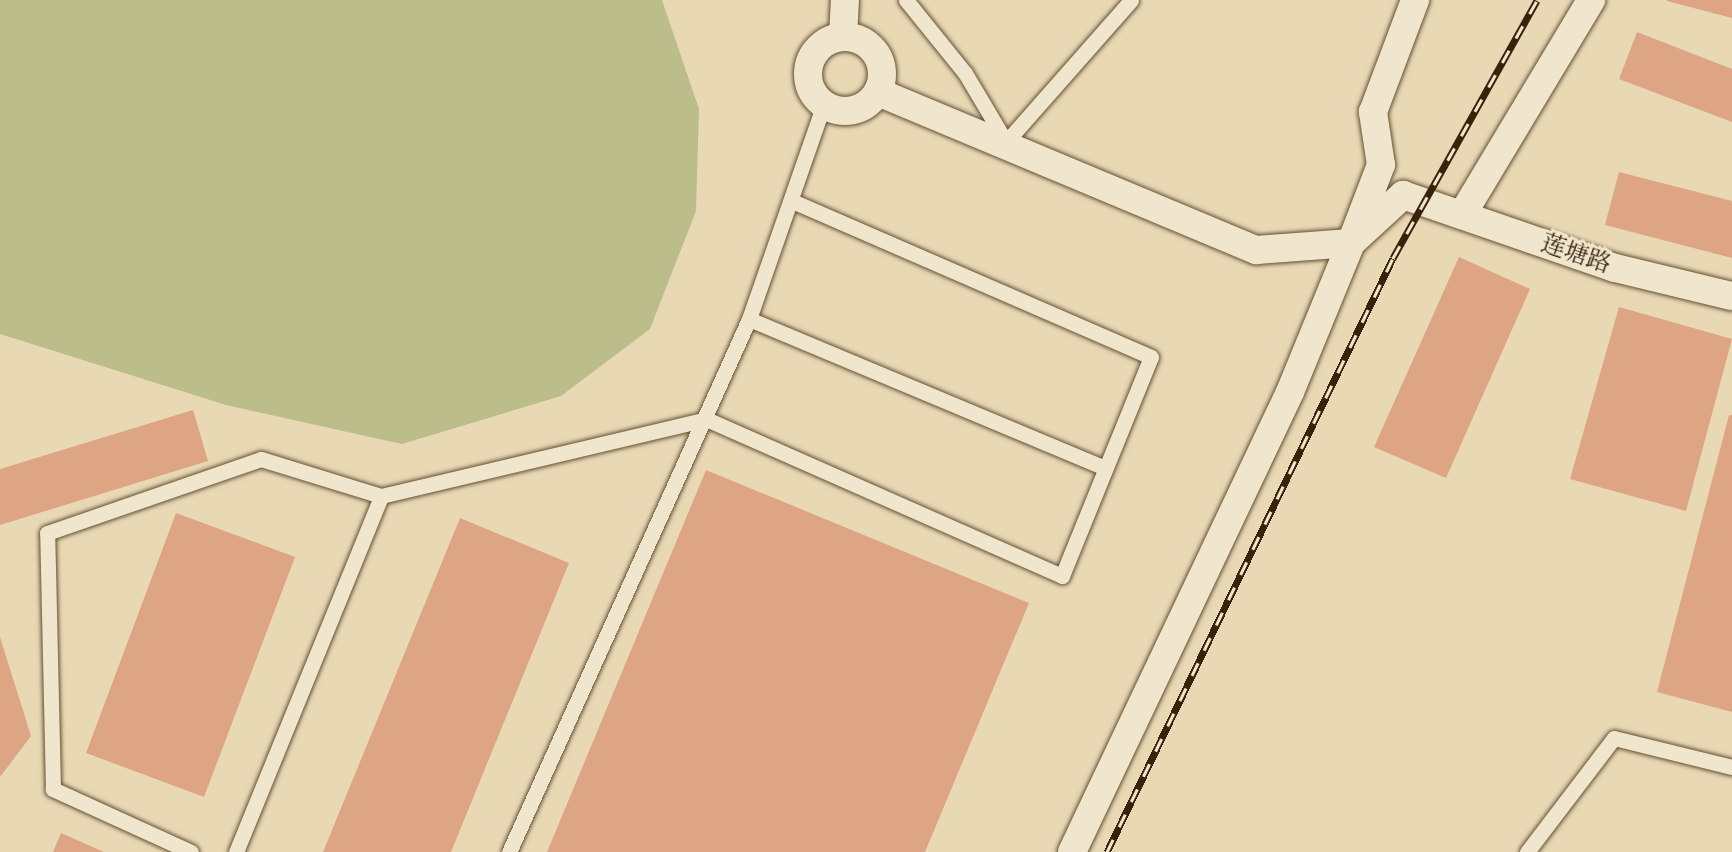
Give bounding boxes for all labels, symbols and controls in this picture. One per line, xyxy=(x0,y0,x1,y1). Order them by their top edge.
street label: 莲塘路 xyxy=(1537,229,1615,279)

